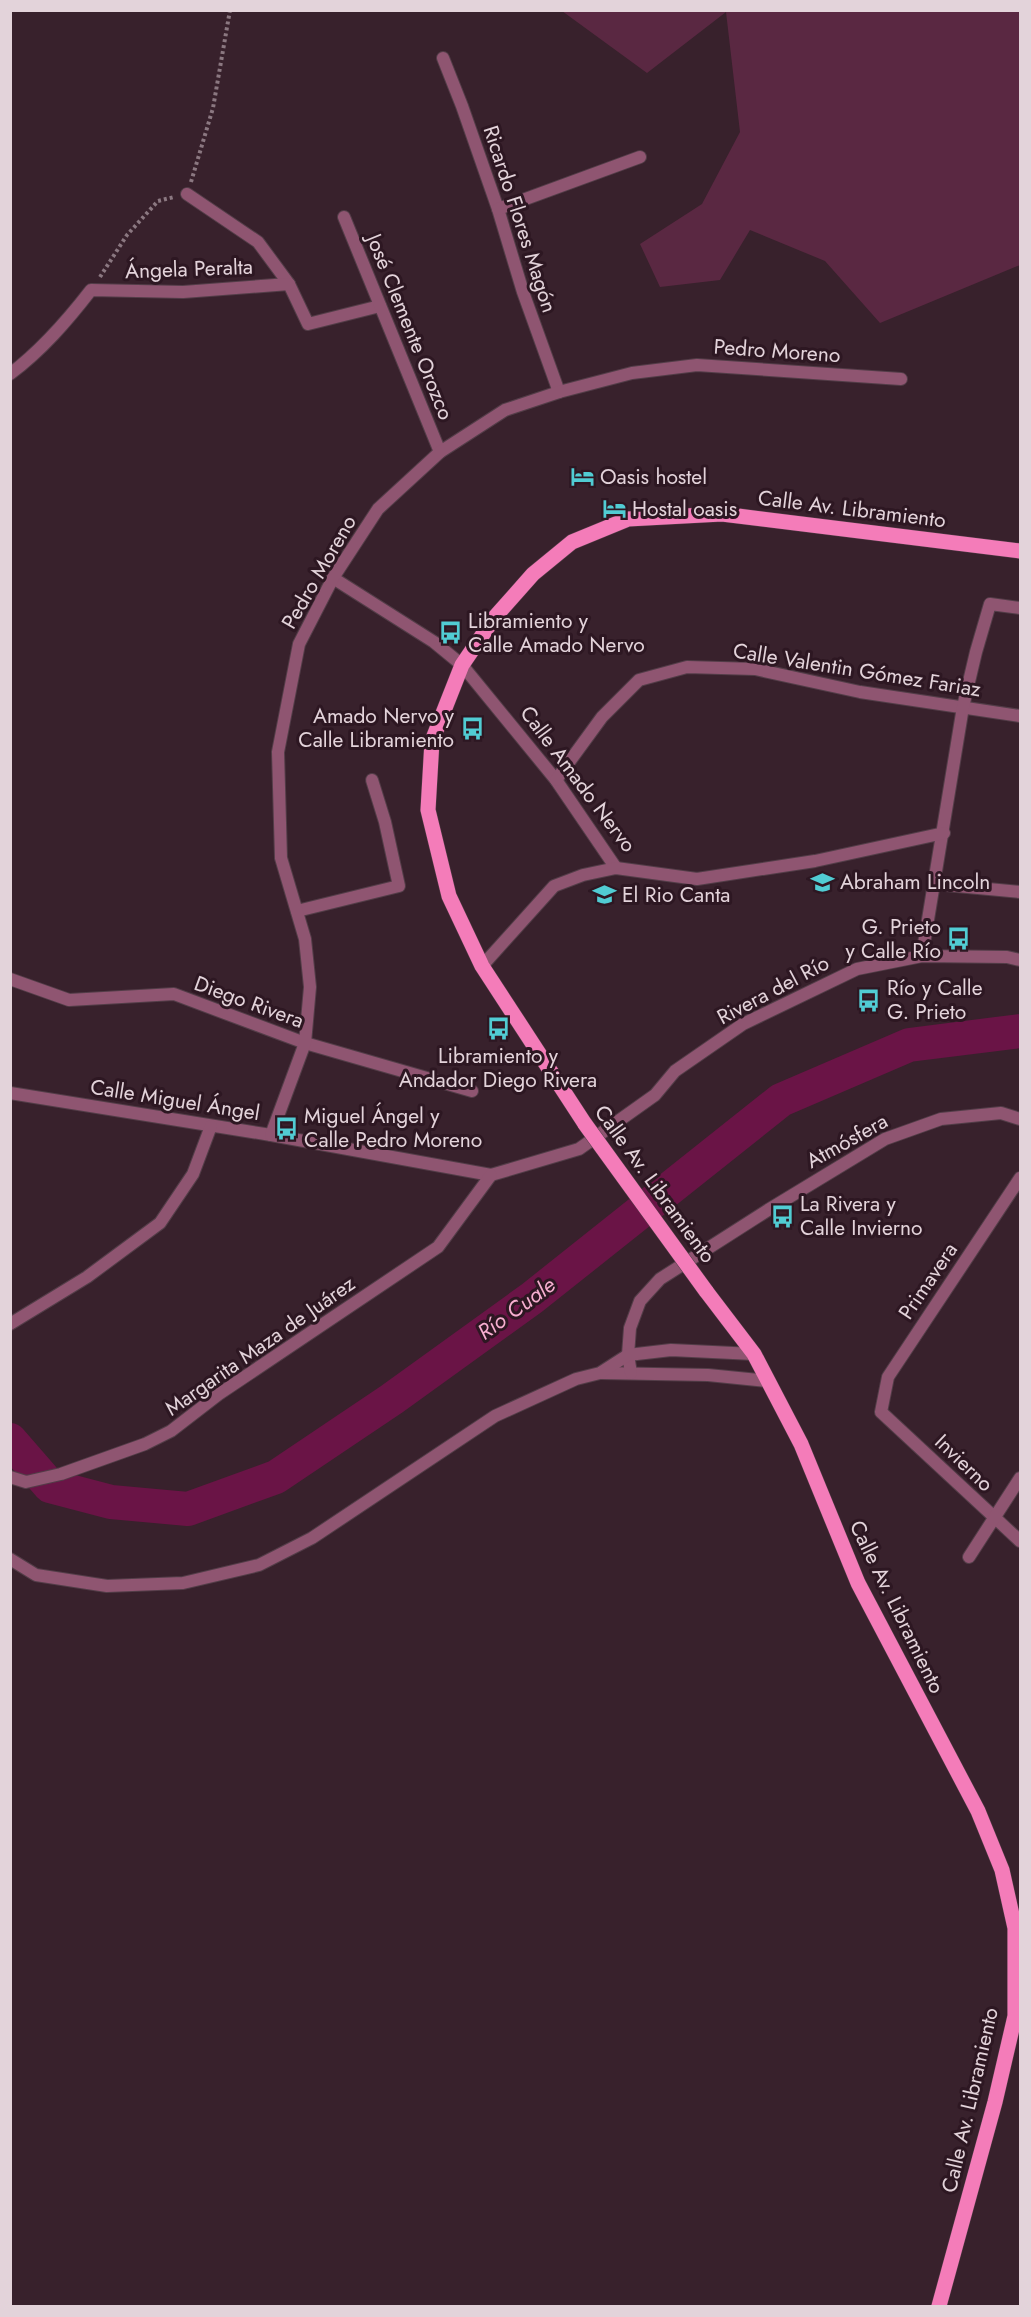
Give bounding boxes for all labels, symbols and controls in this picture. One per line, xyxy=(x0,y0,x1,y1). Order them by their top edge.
street label: Ricardo Flores Magón xyxy=(476,122,564,316)
street label: José Clemente Orozco xyxy=(358,227,461,424)
street label: Ángela Peralta xyxy=(125,252,253,286)
street label: Pedro Moreno xyxy=(713,332,841,370)
place label: Oasis hostel xyxy=(600,462,707,492)
hotel icon: Oasis hostel xyxy=(569,464,595,490)
street label: Calle Av. Libramiento xyxy=(756,483,948,535)
place label: Hostal oasis xyxy=(632,494,737,524)
hotel icon: Hostal oasis xyxy=(601,496,627,522)
street label: Pedro Moreno xyxy=(274,510,364,634)
place label: Libramiento y Calle Amado Nervo xyxy=(468,606,645,660)
bus stop icon: Libramiento y Calle Amado Nervo xyxy=(437,620,463,646)
street label: Calle Valentin Gómez Fariaz xyxy=(731,636,983,704)
street label: Calle Amado Nervo xyxy=(513,699,643,859)
place label: Amado Nervo y Calle Libramiento xyxy=(298,701,455,755)
bus stop icon: Amado Nervo y Calle Libramiento xyxy=(459,715,485,741)
place label: Abraham Lincoln xyxy=(840,867,990,897)
school or university icon: Abraham Lincoln xyxy=(809,869,835,895)
place label: El Rio Canta xyxy=(622,880,730,910)
school or university icon: El Rio Canta xyxy=(591,882,617,908)
place label: G. Prieto y Calle Río xyxy=(846,912,941,966)
bus stop icon: G. Prieto y Calle Río xyxy=(946,926,972,952)
street label: Rivera del Río xyxy=(712,948,834,1032)
street label: Diego Rivera xyxy=(190,968,308,1036)
place label: Río y Calle G. Prieto xyxy=(887,973,983,1027)
bus stop icon: Río y Calle G. Prieto xyxy=(856,987,882,1013)
bus stop icon: Libramiento y Andador Diego Rivera xyxy=(485,1015,511,1041)
place label: Libramiento y Andador Diego Rivera xyxy=(399,1041,597,1095)
street label: Calle Miguel Ángel xyxy=(88,1072,262,1128)
street label: Calle Av. Libramiento xyxy=(587,1099,723,1269)
place label: Miguel Ángel y Calle Pedro Moreno xyxy=(304,1101,482,1155)
street label: Atmósfera xyxy=(801,1106,893,1176)
bus stop icon: Miguel Ángel y Calle Pedro Moreno xyxy=(273,1115,299,1141)
place label: La Rivera y Calle Invierno xyxy=(800,1189,923,1243)
bus stop icon: La Rivera y Calle Invierno xyxy=(769,1203,795,1229)
street label: Primavera xyxy=(891,1236,965,1326)
street label: Margarita Maza de Juárez xyxy=(159,1269,361,1423)
water label: Río Cuale xyxy=(470,1269,562,1347)
street label: Invierno xyxy=(928,1427,1000,1499)
street label: Calle Av. Libramiento xyxy=(842,1515,952,1699)
street label: Calle Av. Libramiento xyxy=(934,2005,1006,2195)

